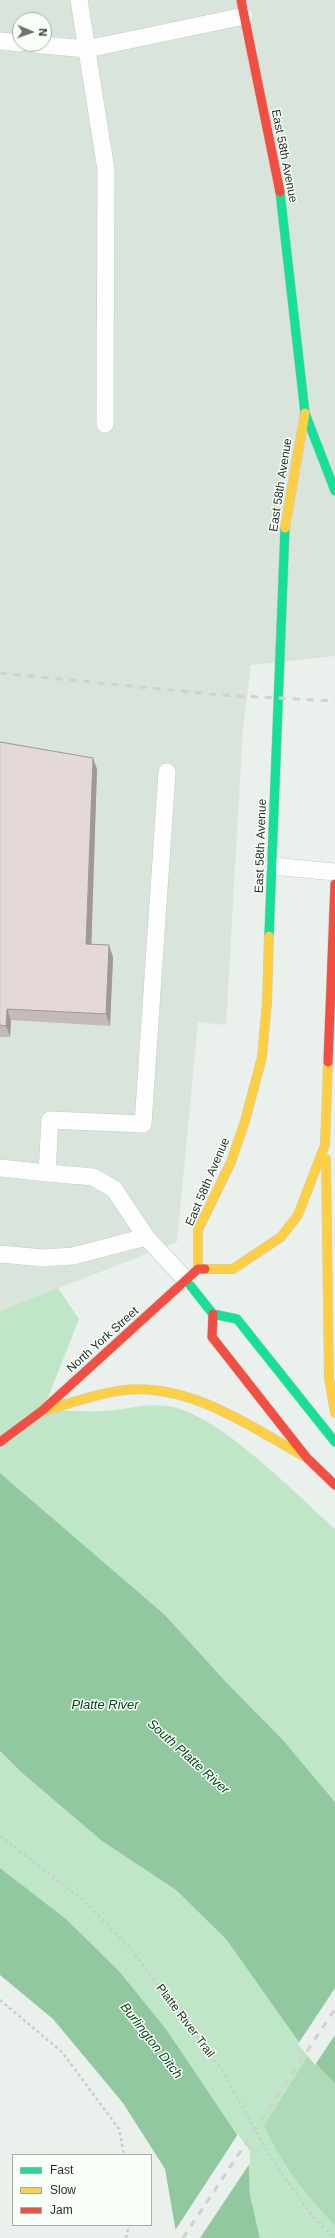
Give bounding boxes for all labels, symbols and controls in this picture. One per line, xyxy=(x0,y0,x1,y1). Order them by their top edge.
north arrow xyxy=(12,12,52,52)
text: N xyxy=(37,28,49,37)
street label: East 58th Avenue xyxy=(268,108,300,204)
street label: East 58th Avenue xyxy=(266,437,296,533)
street label: East 58th Avenue xyxy=(252,799,270,893)
street label: East 58th Avenue xyxy=(183,1136,233,1228)
street label: North York Street xyxy=(64,1304,142,1376)
water label: Platte River xyxy=(71,1697,139,1713)
water label: South Platte River xyxy=(144,1716,232,1798)
street label: Platte River Trail xyxy=(153,1981,217,2061)
water label: Burlington Ditch xyxy=(117,2000,185,2082)
legend xyxy=(12,2154,152,2226)
text: Fast xyxy=(50,2163,73,2177)
text: Slow xyxy=(50,2183,76,2197)
text: Jam xyxy=(50,2203,73,2217)

